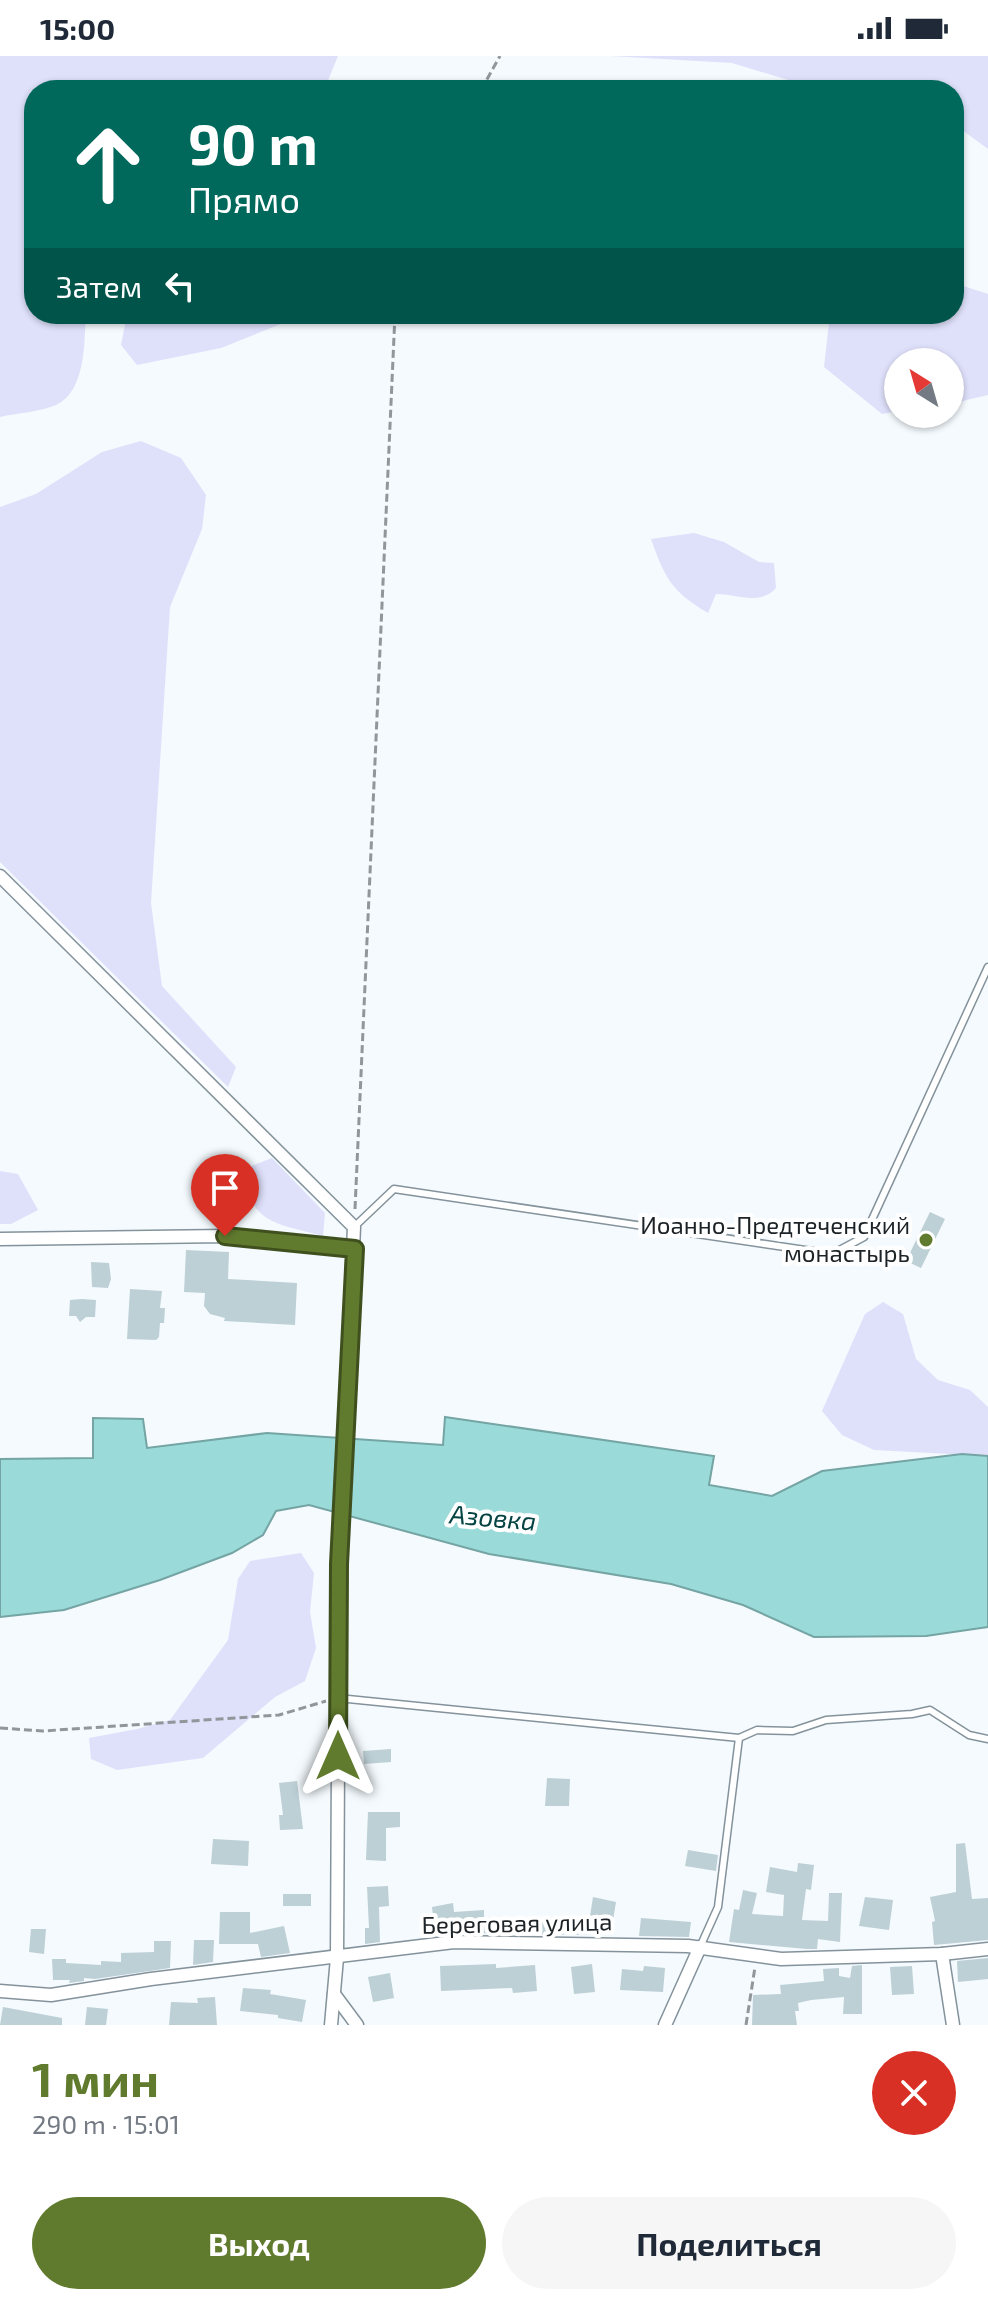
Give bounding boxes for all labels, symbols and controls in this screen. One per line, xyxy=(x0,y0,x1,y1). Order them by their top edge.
text: 15:00 xyxy=(40,10,115,46)
text: 90 m xyxy=(188,109,318,176)
icon: ahead xyxy=(56,112,160,216)
text: Прямо xyxy=(188,177,300,220)
icon: left xyxy=(158,264,202,308)
text: Затем xyxy=(56,268,142,304)
north arrow xyxy=(884,348,964,428)
map controls xyxy=(884,348,964,428)
pin xyxy=(191,1154,259,1236)
icon: arrive xyxy=(203,1166,247,1210)
place label: Иоанно-Предтеченский монастырь xyxy=(640,1210,910,1267)
marker: Иоанно-Предтеченский монастырь xyxy=(917,1231,935,1249)
water label: Азовка xyxy=(448,1497,538,1536)
position arrow xyxy=(296,1714,380,1798)
street label: Береговая улица xyxy=(421,1906,613,1940)
text: 1 мин xyxy=(32,2049,159,2107)
button: close xyxy=(872,2051,956,2135)
text: 290 m · 15:01 xyxy=(32,2108,180,2139)
button: Выход xyxy=(32,2197,486,2289)
button: Поделиться xyxy=(502,2197,956,2289)

